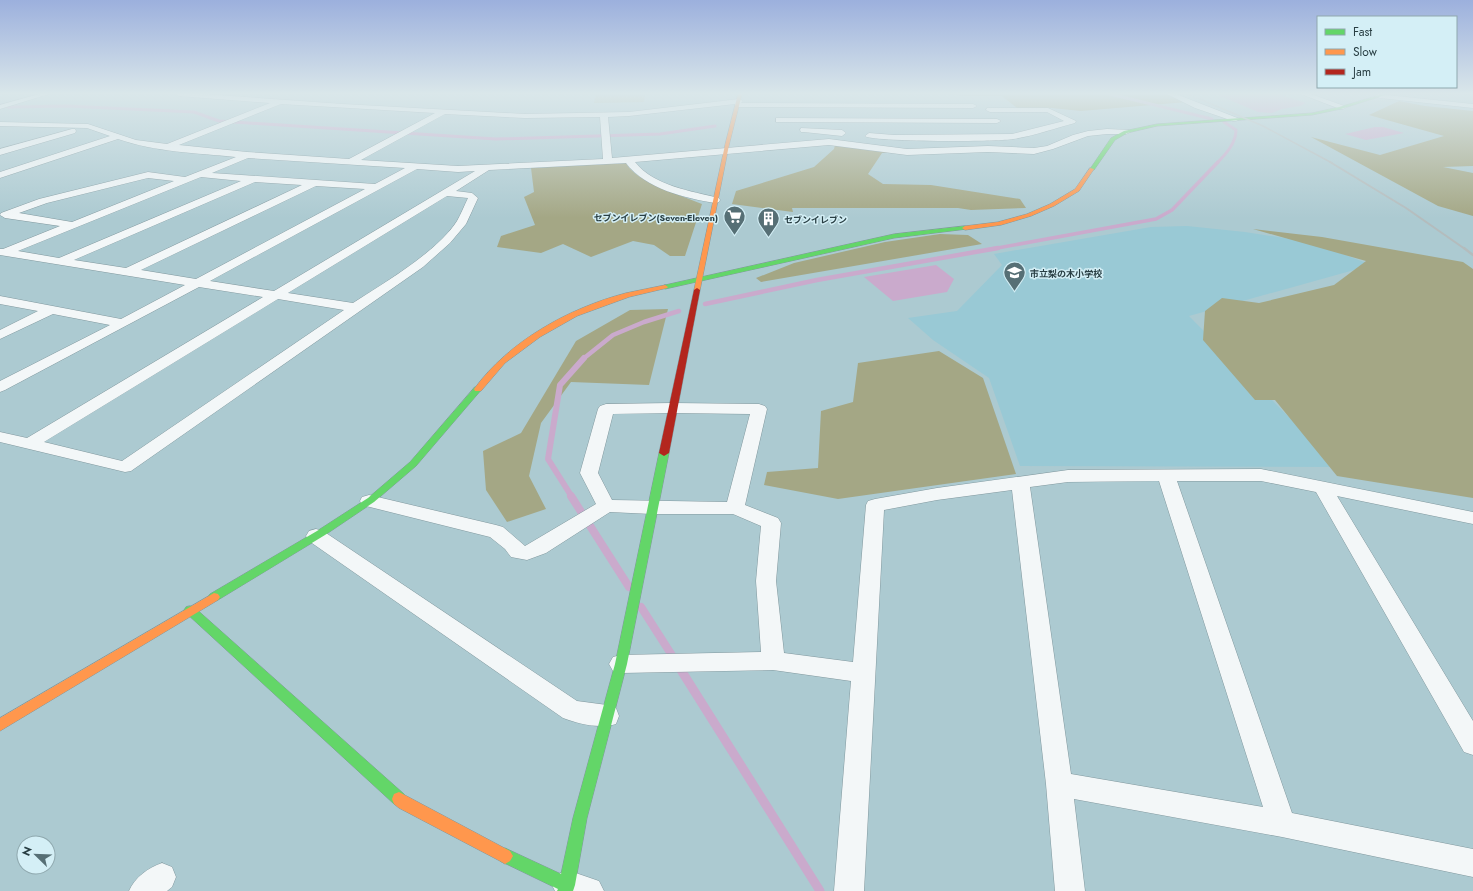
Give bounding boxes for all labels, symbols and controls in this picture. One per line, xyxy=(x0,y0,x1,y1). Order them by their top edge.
legend xyxy=(1317,16,1457,88)
text: Fast xyxy=(1353,23,1372,41)
text: Slow xyxy=(1353,43,1378,61)
text: Jam xyxy=(1351,63,1371,81)
supermarket icon: セブンイレブン(Seven-Eleven) xyxy=(721,204,747,237)
building icon: セブンイレブン xyxy=(755,206,781,239)
place label: セブンイレブン(Seven-Eleven) xyxy=(593,211,718,224)
place label: セブンイレブン xyxy=(784,213,847,226)
school or university icon: 市立梨の木小学校 xyxy=(1002,260,1028,293)
place label: 市立梨の木小学校 xyxy=(1030,267,1103,280)
north arrow xyxy=(16,835,56,875)
text: N xyxy=(18,844,36,858)

